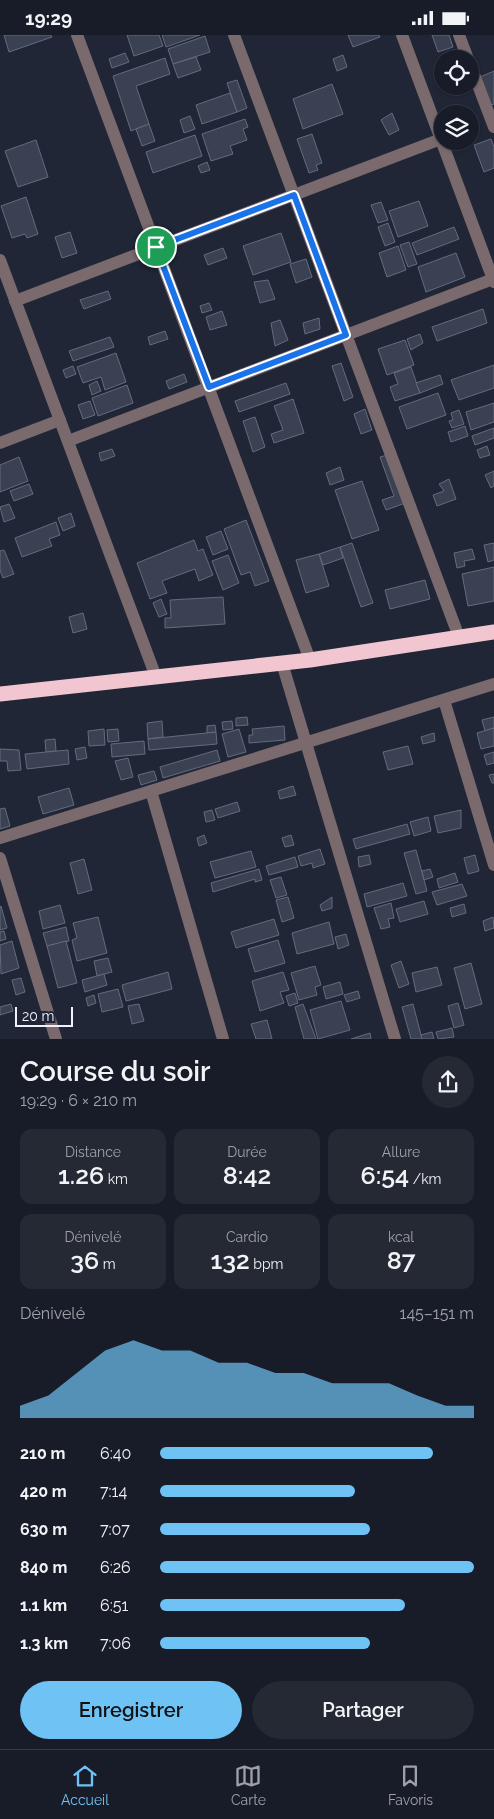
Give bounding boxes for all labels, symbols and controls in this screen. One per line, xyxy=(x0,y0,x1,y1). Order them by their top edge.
text: 19:29 xyxy=(25,7,72,29)
map controls xyxy=(434,50,479,150)
button: locate xyxy=(434,50,479,95)
button: layers xyxy=(434,105,479,150)
pin xyxy=(135,226,177,268)
icon: arrive xyxy=(142,233,170,261)
scale bar xyxy=(15,1004,72,1027)
text: 20 m xyxy=(22,1008,54,1024)
text: Course du soir xyxy=(20,1055,210,1088)
button: share xyxy=(422,1056,474,1108)
text: 19:29 · 6 × 210 m xyxy=(20,1091,137,1110)
text: Distance xyxy=(65,1144,121,1160)
text: Durée xyxy=(227,1144,267,1160)
text: Allure xyxy=(382,1144,420,1160)
text: 1.26 xyxy=(58,1160,104,1190)
text: 8:42 xyxy=(223,1160,271,1190)
text: 6:54 xyxy=(361,1160,409,1190)
text: km xyxy=(104,1171,128,1187)
text: /km xyxy=(409,1171,441,1187)
text: Dénivelé xyxy=(65,1229,121,1245)
text: Cardio xyxy=(226,1229,268,1245)
text: kcal xyxy=(388,1229,414,1245)
text: 36 xyxy=(70,1245,99,1275)
text: 132 xyxy=(211,1245,250,1275)
text: 87 xyxy=(387,1245,415,1275)
text: m xyxy=(99,1256,116,1272)
text: bpm xyxy=(250,1256,283,1272)
text: Dénivelé xyxy=(20,1304,85,1323)
text: 145–151 m xyxy=(400,1304,474,1323)
text: 210 m xyxy=(20,1444,66,1463)
text: 6:40 xyxy=(100,1444,131,1463)
text: 420 m xyxy=(20,1482,67,1501)
text: 7:14 xyxy=(100,1482,127,1501)
text: 630 m xyxy=(20,1520,67,1539)
text: 7:07 xyxy=(100,1520,130,1539)
text: 840 m xyxy=(20,1558,67,1577)
text: 6:26 xyxy=(100,1558,131,1577)
text: 1.1 km xyxy=(20,1596,67,1615)
text: 6:51 xyxy=(100,1596,128,1615)
text: 1.3 km xyxy=(20,1634,68,1653)
text: 7:06 xyxy=(100,1634,131,1653)
button: Enregistrer xyxy=(20,1681,242,1739)
button: Partager xyxy=(252,1681,474,1739)
tab: Accueil xyxy=(61,1762,109,1808)
tab: Carte xyxy=(231,1762,266,1808)
tab: Favoris xyxy=(388,1762,433,1808)

